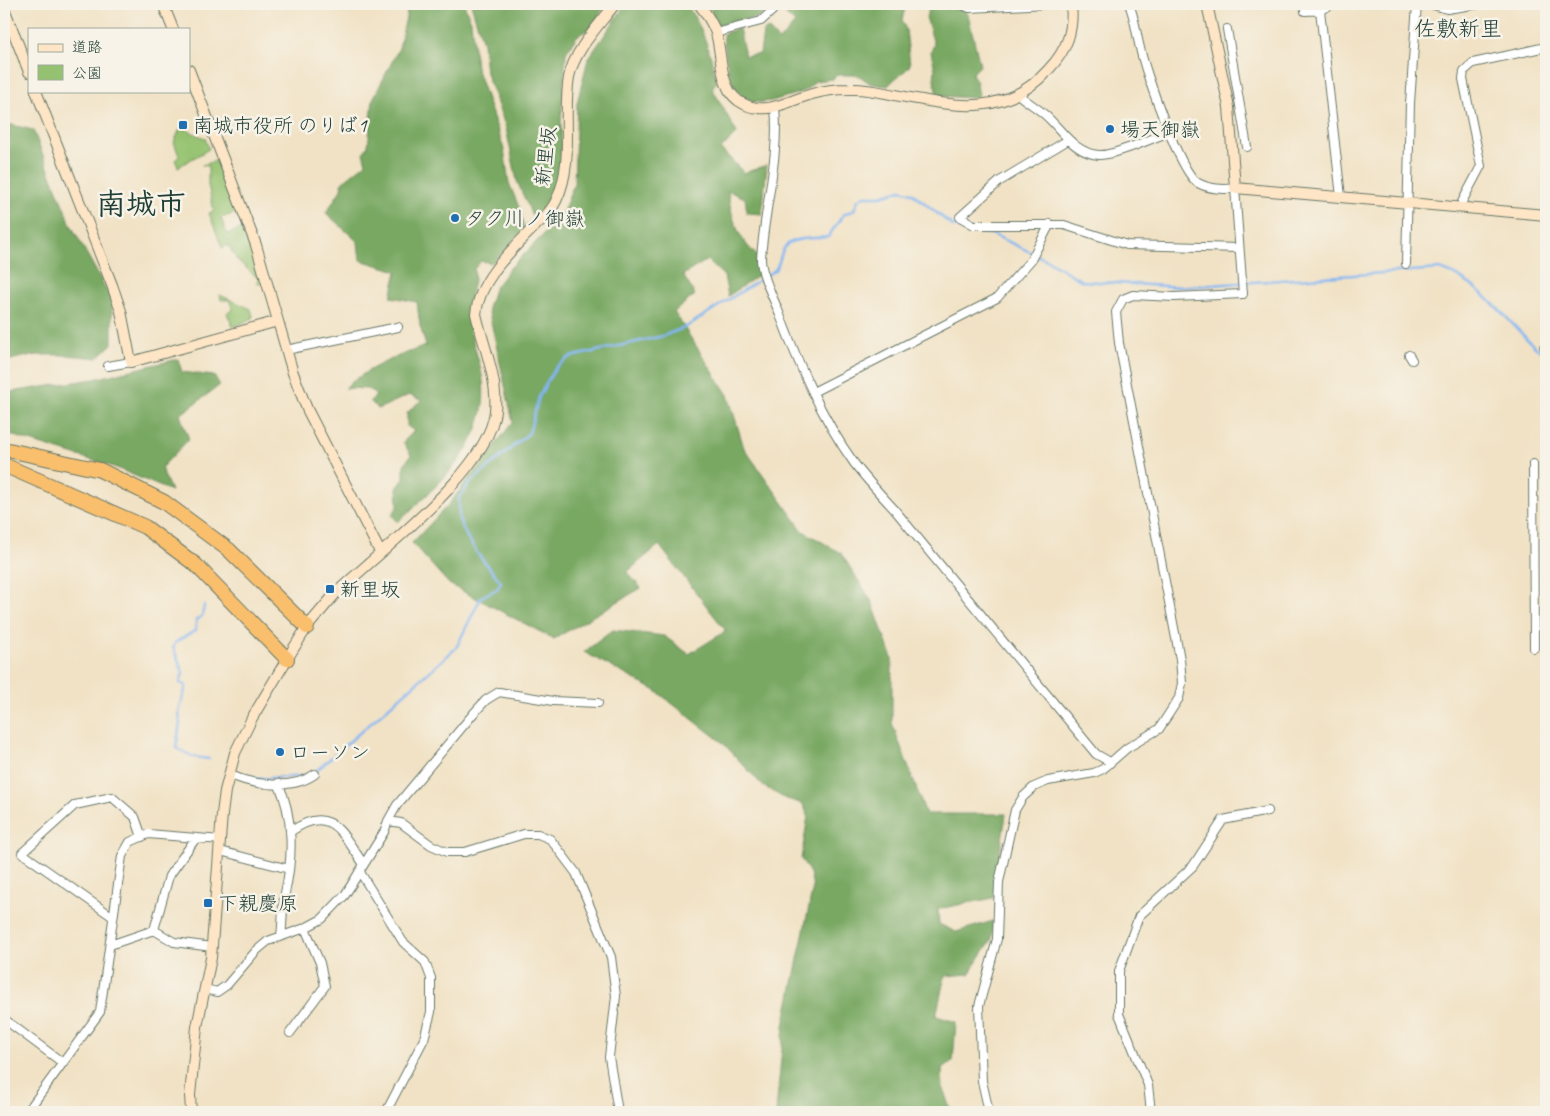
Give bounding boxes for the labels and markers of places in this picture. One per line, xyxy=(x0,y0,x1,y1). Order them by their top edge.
place label: 南城市役所 のりば1 xyxy=(193,113,368,138)
place label: 場天御嶽 xyxy=(1120,117,1200,142)
marker: 南城市役所 のりば1 xyxy=(177,119,189,131)
marker: 場天御嶽 xyxy=(1104,123,1116,135)
place label: タク川ノ御嶽 xyxy=(465,206,585,231)
marker: タク川ノ御嶽 xyxy=(449,212,461,224)
place label: 新里坂 xyxy=(340,577,400,602)
marker: 新里坂 xyxy=(324,583,336,595)
place label: ローソン xyxy=(290,740,370,765)
marker: ローソン xyxy=(274,746,286,758)
place label: 下親慶原 xyxy=(218,891,298,916)
marker: 下親慶原 xyxy=(202,897,214,909)

